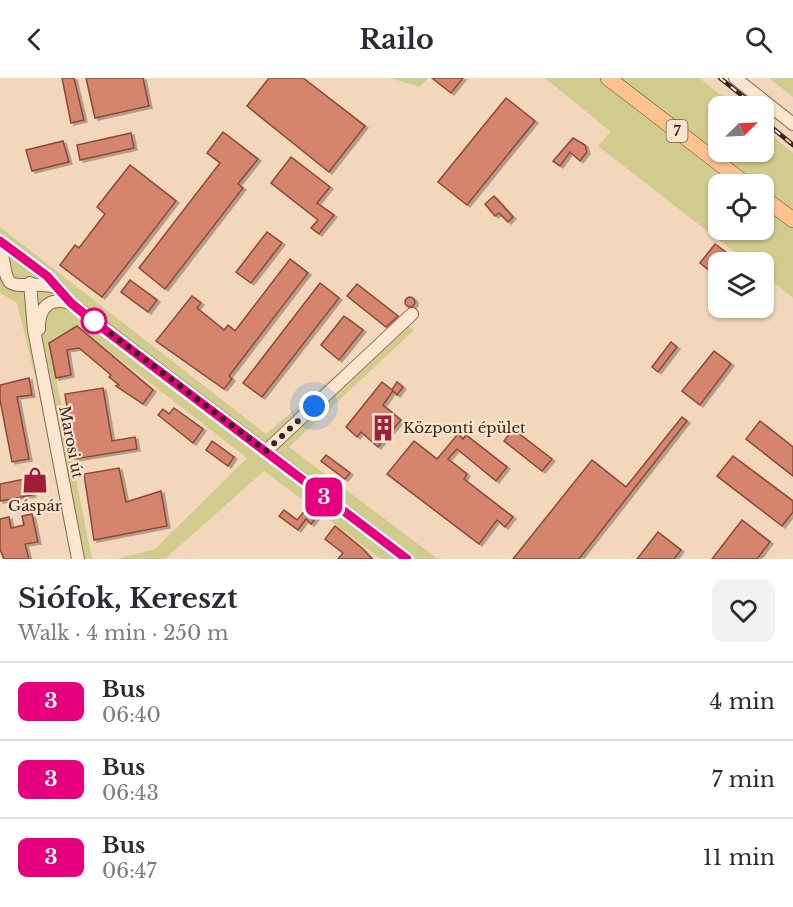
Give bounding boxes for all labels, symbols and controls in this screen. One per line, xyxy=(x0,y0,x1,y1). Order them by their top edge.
icon: back xyxy=(18,23,51,56)
text: Railo xyxy=(359,23,434,56)
icon: search xyxy=(742,23,775,56)
north arrow xyxy=(708,96,774,162)
map controls xyxy=(708,96,774,318)
road number: 7 xyxy=(666,120,688,142)
button: locate xyxy=(708,174,774,240)
button: layers xyxy=(708,252,774,318)
unlabelled marker xyxy=(81,308,107,334)
your location xyxy=(299,391,329,421)
street label: Marosi út xyxy=(55,404,88,480)
building icon: Központi épület xyxy=(368,413,398,443)
place label: Központi épület xyxy=(403,418,526,437)
shop icon: Gáspár xyxy=(20,465,50,495)
line badge: 3 xyxy=(304,478,344,516)
text: 3 xyxy=(317,484,331,510)
place label: Gáspár xyxy=(8,496,63,515)
button: heart xyxy=(712,579,775,642)
text: Siófok, Kereszt xyxy=(18,581,238,616)
text: Walk · 4 min · 250 m xyxy=(18,621,228,645)
text: Bus xyxy=(102,676,145,703)
text: 3 xyxy=(44,688,58,714)
text: 4 min xyxy=(710,688,775,715)
text: 06:40 xyxy=(102,703,161,727)
text: Bus xyxy=(102,754,145,781)
text: 3 xyxy=(44,766,58,792)
text: 7 min xyxy=(711,766,775,793)
text: 06:43 xyxy=(102,781,159,805)
text: Bus xyxy=(102,832,145,859)
text: 3 xyxy=(44,844,58,870)
text: 11 min xyxy=(703,844,775,871)
text: 06:47 xyxy=(102,859,157,883)

